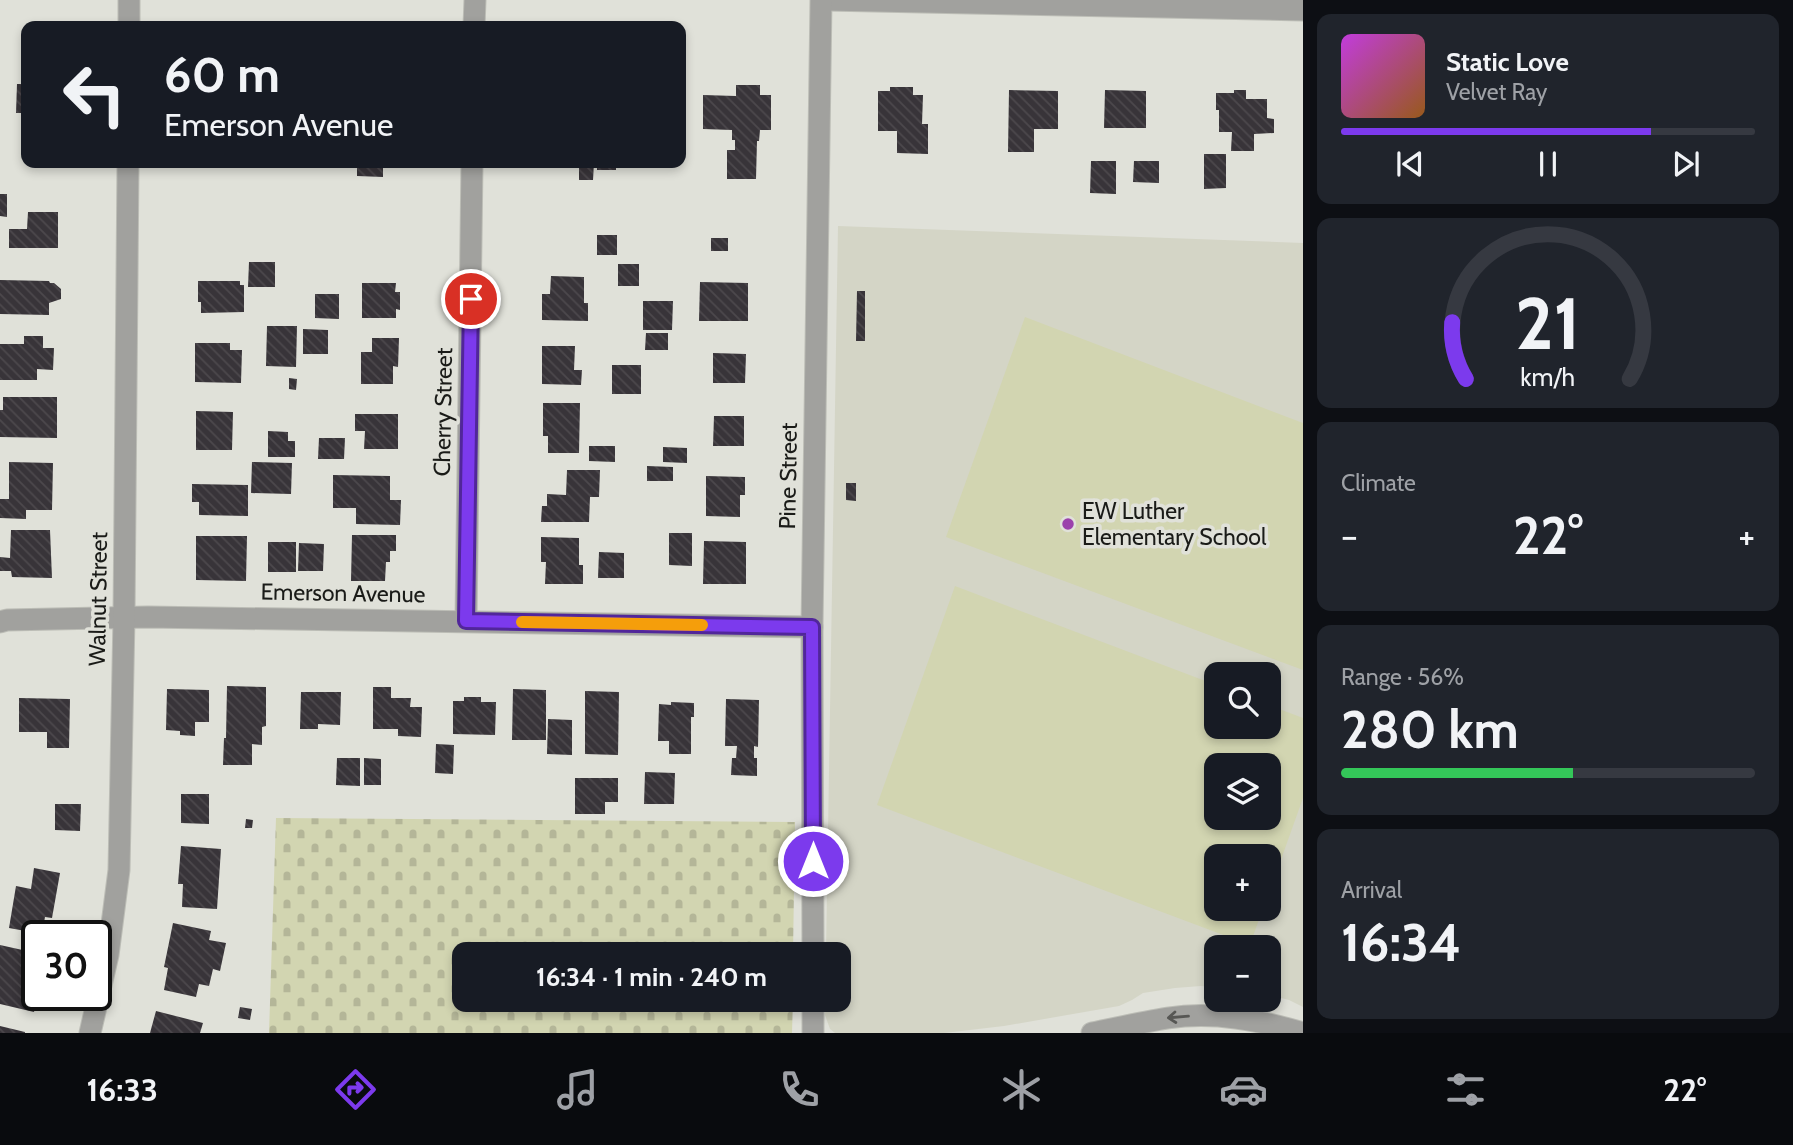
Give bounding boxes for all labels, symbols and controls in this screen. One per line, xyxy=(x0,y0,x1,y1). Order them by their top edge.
text: 60 m xyxy=(164,45,280,104)
text: Static Love xyxy=(1446,46,1569,78)
icon: left xyxy=(49,49,140,140)
text: Velvet Ray xyxy=(1446,78,1547,106)
text: Emerson Avenue xyxy=(164,105,393,144)
icon: previous xyxy=(1391,145,1429,183)
icon: pause xyxy=(1529,145,1567,183)
icon: next xyxy=(1667,145,1705,183)
pin xyxy=(441,269,501,329)
text: 21 xyxy=(1515,279,1581,367)
icon: arrive xyxy=(452,280,490,318)
street label: Cherry Street xyxy=(428,347,458,477)
text: km/h xyxy=(1521,361,1575,391)
street label: Pine Street xyxy=(773,422,803,530)
text: Climate xyxy=(1341,469,1416,497)
place label: EW Luther Elementary School xyxy=(1082,497,1267,551)
text: 22° xyxy=(1513,504,1583,567)
text: − xyxy=(1341,512,1358,559)
text: + xyxy=(1738,512,1755,559)
marker: EW Luther Elementary School xyxy=(1060,516,1076,532)
street label: Walnut Street xyxy=(83,531,113,666)
street label: Emerson Avenue xyxy=(260,578,426,608)
map controls xyxy=(1204,662,1281,1012)
button: search xyxy=(1204,662,1281,739)
text: Range · 56% xyxy=(1341,663,1464,691)
text: 280 km xyxy=(1341,698,1519,761)
button: layers xyxy=(1204,753,1281,830)
position arrow xyxy=(776,824,850,898)
button: + xyxy=(1204,844,1281,921)
text: Arrival xyxy=(1341,876,1402,904)
text: 16:34 xyxy=(1341,911,1461,974)
speed limit sign: 30 xyxy=(21,920,112,1011)
button: − xyxy=(1204,935,1281,1012)
text: 16:34 · 1 min · 240 m xyxy=(536,961,767,993)
one-way arrow xyxy=(1167,1011,1190,1024)
icon: directions xyxy=(331,1065,380,1114)
icon: music xyxy=(553,1065,602,1114)
icon: phone xyxy=(775,1065,824,1114)
icon: climate xyxy=(997,1065,1046,1114)
icon: car xyxy=(1219,1065,1268,1114)
icon: filters xyxy=(1441,1065,1490,1114)
text: 16:33 xyxy=(87,1070,158,1109)
text: 22° xyxy=(1663,1070,1706,1109)

